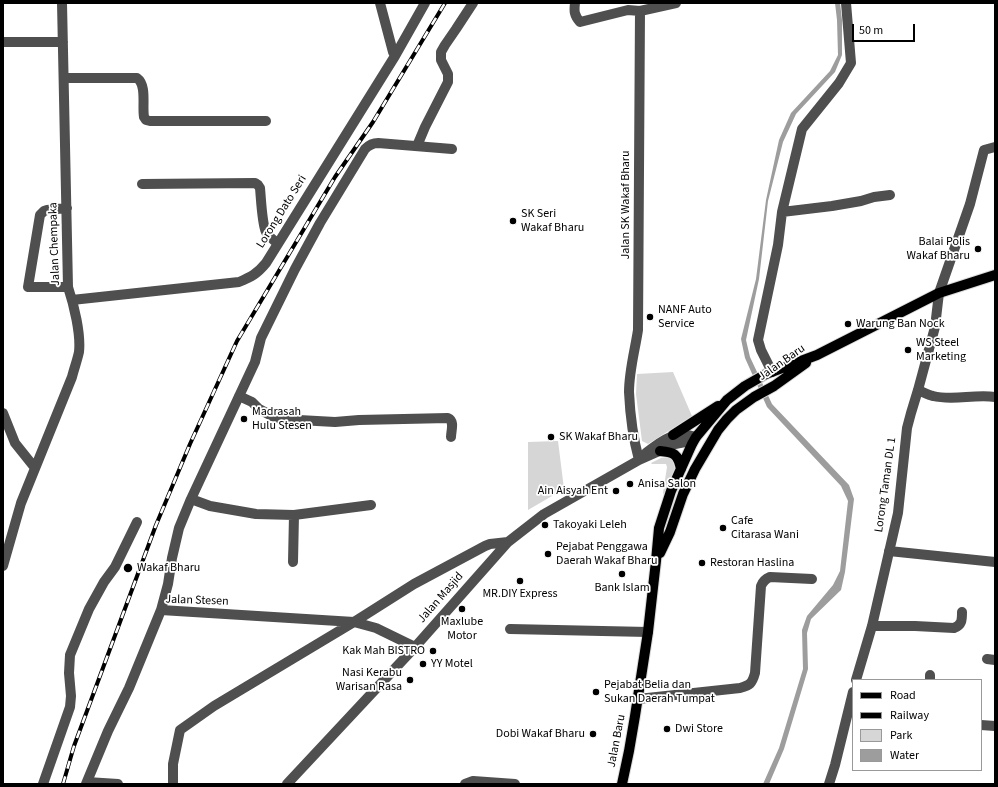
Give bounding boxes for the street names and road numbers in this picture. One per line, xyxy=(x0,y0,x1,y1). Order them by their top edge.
street label: Jalan SK Wakaf Bharu xyxy=(619,150,633,260)
street label: Lorong Dato Seri xyxy=(254,173,310,251)
street label: Jalan Chempaka xyxy=(46,202,64,286)
street label: Jalan Baru xyxy=(756,342,808,384)
street label: Lorong Taman DL 1 xyxy=(872,437,900,533)
street label: Jalan Masjid xyxy=(415,570,467,626)
street label: Jalan Stesen xyxy=(165,593,229,609)
street label: Jalan Baru xyxy=(605,713,629,769)

